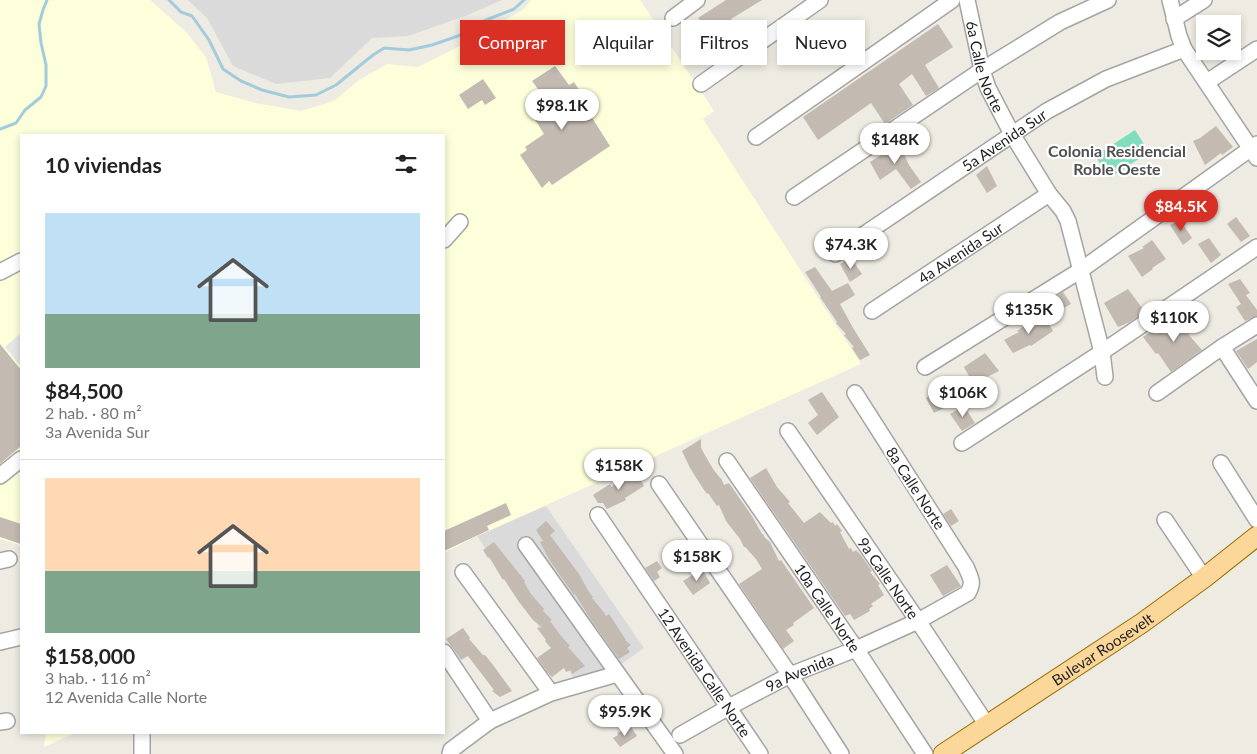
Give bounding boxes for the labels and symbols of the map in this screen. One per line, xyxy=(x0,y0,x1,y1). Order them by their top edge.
street label: 6a Calle Norte xyxy=(963,19,1008,115)
pin: $98.1K xyxy=(521,88,603,131)
street label: 5a Avenida Sur xyxy=(958,105,1050,175)
pin: $148K xyxy=(860,122,930,165)
district label: Colonia Residencial Roble Oeste xyxy=(1048,141,1186,178)
pin: $84.5K xyxy=(1140,190,1222,232)
street label: 4a Avenida Sur xyxy=(915,218,1007,287)
pin: $74.3K xyxy=(810,228,892,270)
pin: $135K xyxy=(994,292,1064,335)
pin: $110K xyxy=(1139,300,1209,343)
pin: $106K xyxy=(928,376,998,418)
street label: 8a Calle Norte xyxy=(883,443,949,533)
pin: $158K xyxy=(584,448,654,491)
street label: 9a Calle Norte xyxy=(854,534,923,622)
pin: $158K xyxy=(662,540,732,582)
street label: 10a Calle Norte xyxy=(791,560,864,656)
street label: 12 Avenida Calle Norte xyxy=(654,604,755,740)
street label: Bulevar Roosevelt xyxy=(1048,608,1157,689)
street label: 9a Avenida xyxy=(762,650,836,695)
pin: $95.9K xyxy=(584,694,666,737)

